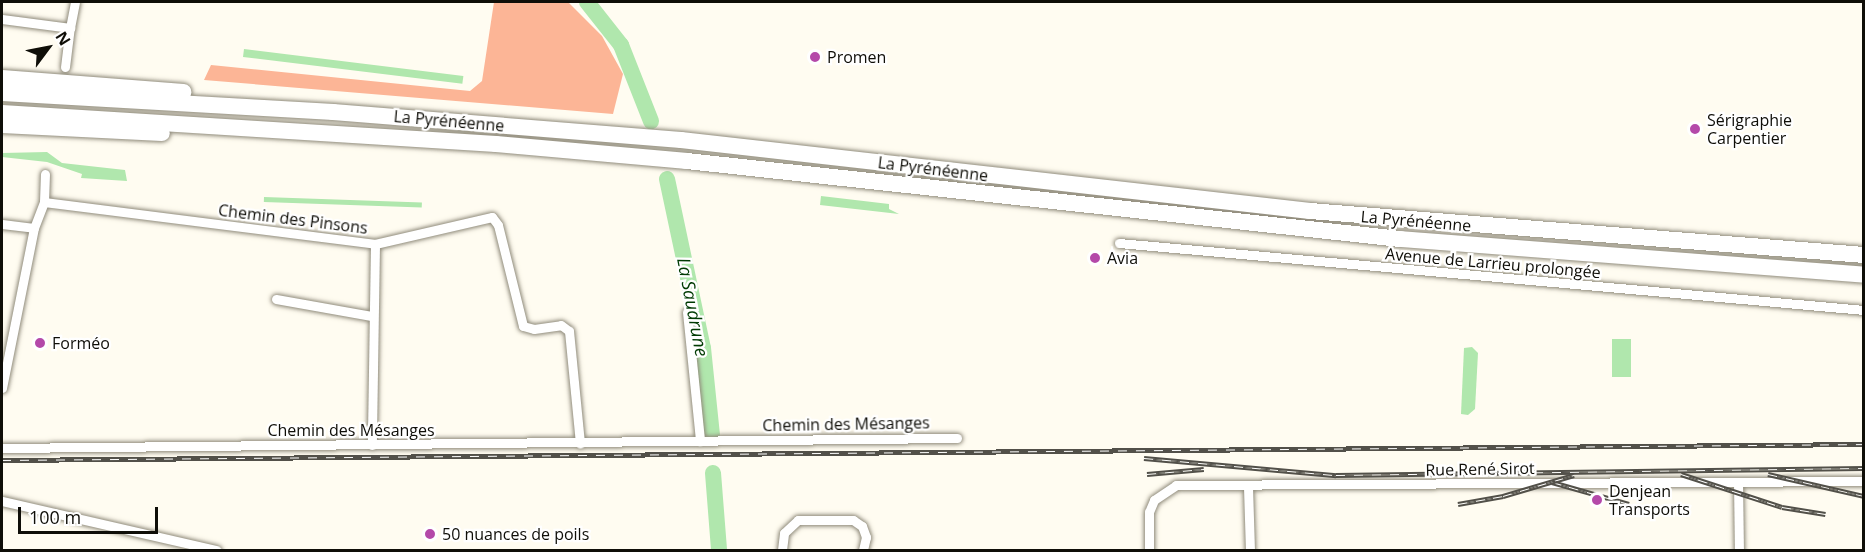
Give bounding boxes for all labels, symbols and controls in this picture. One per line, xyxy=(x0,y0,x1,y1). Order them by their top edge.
north arrow xyxy=(18,18,78,78)
text: N xyxy=(50,27,76,50)
place label: Promen xyxy=(827,47,886,67)
marker: Promen xyxy=(808,50,822,64)
street label: La Pyrénéenne xyxy=(393,107,505,135)
place label: Sérigraphie Carpentier xyxy=(1707,110,1792,148)
marker: Sérigraphie Carpentier xyxy=(1688,122,1702,136)
street label: La Pyrénéenne xyxy=(877,153,989,185)
street label: Chemin des Pinsons xyxy=(217,200,369,238)
street label: La Pyrénéenne xyxy=(1360,207,1472,235)
street label: Avenue de Larrieu prolongée xyxy=(1384,244,1602,282)
place label: Avia xyxy=(1107,248,1138,268)
marker: Avia xyxy=(1088,251,1102,265)
water label: La Saudrune xyxy=(673,256,713,358)
place label: Forméo xyxy=(52,333,110,353)
marker: Forméo xyxy=(33,336,47,350)
street label: Chemin des Mésanges xyxy=(762,413,930,435)
street label: Chemin des Mésanges xyxy=(267,420,435,440)
street label: Rue René Sirot xyxy=(1425,458,1535,480)
place label: Denjean Transports xyxy=(1609,481,1690,519)
marker: Denjean Transports xyxy=(1590,493,1604,507)
scale bar xyxy=(21,495,160,533)
text: 100 m xyxy=(29,505,81,529)
place label: 50 nuances de poils xyxy=(442,524,589,544)
marker: 50 nuances de poils xyxy=(423,527,437,541)

